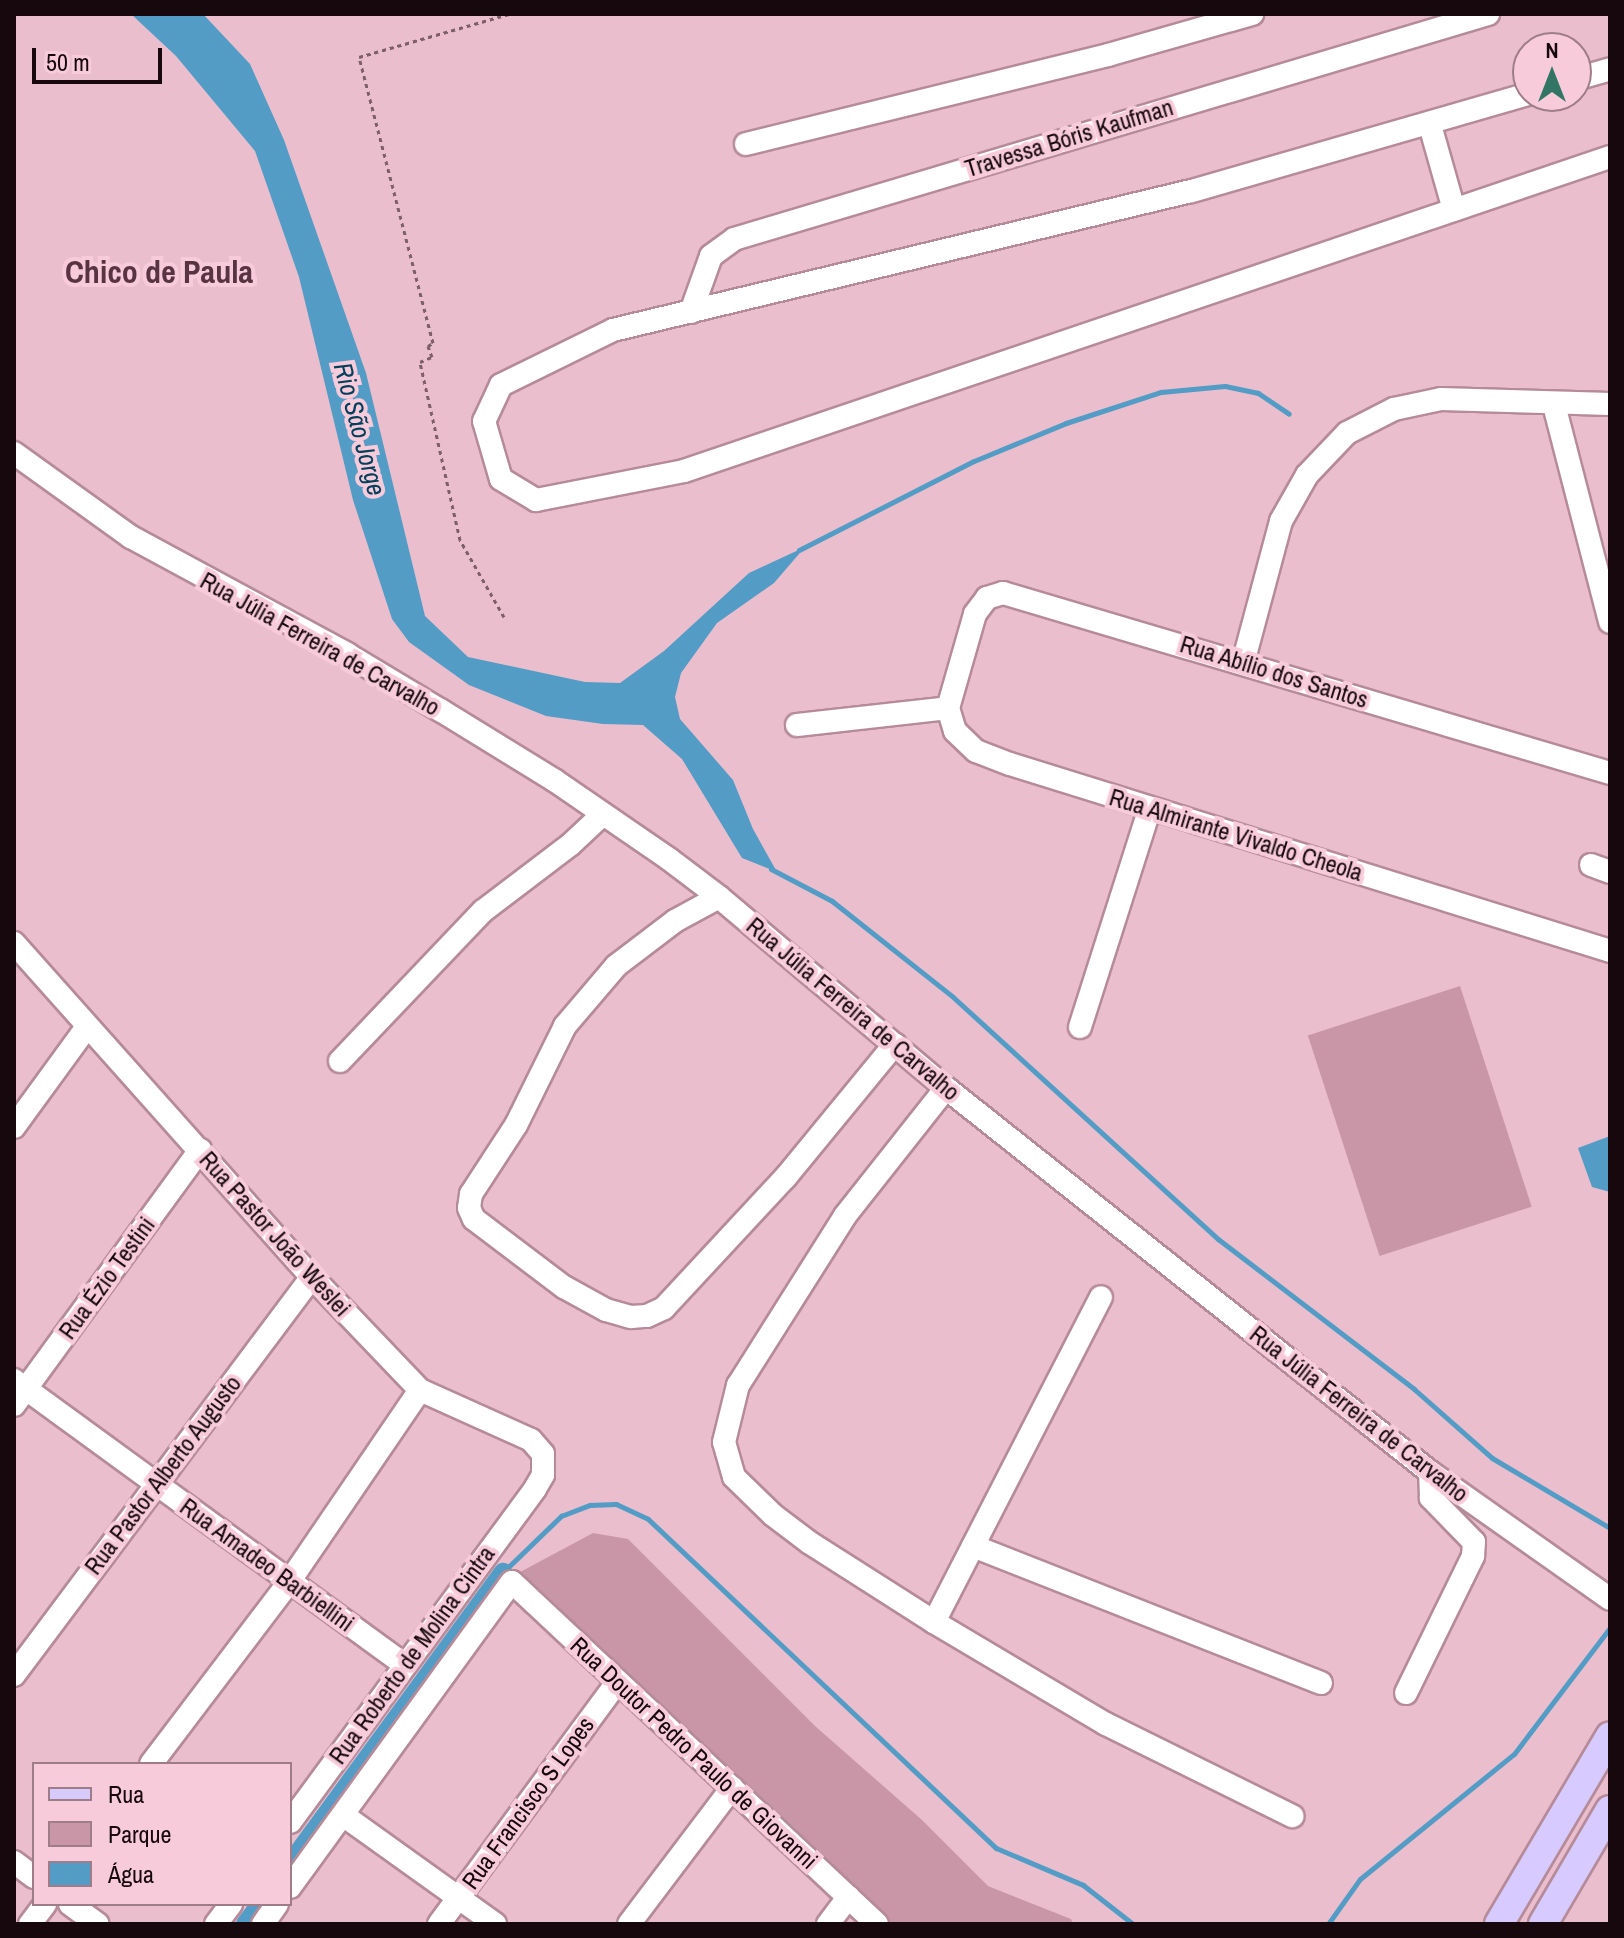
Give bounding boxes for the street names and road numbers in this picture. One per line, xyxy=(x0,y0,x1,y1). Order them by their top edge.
street label: Travessa Bóris Kaufman xyxy=(962,93,1176,183)
street label: Rua Júlia Ferreira de Carvalho xyxy=(195,566,445,722)
street label: Rua Abílio dos Santos xyxy=(1176,630,1372,714)
street label: Rua Almirante Vivaldo Cheola xyxy=(1105,783,1367,887)
street label: Rua Júlia Ferreira de Carvalho xyxy=(741,911,965,1107)
street label: Rua Pastor João Weslei xyxy=(193,1146,357,1322)
street label: Rua Ézio Testini xyxy=(53,1211,161,1345)
street label: Rua Júlia Ferreira de Carvalho xyxy=(1244,1320,1474,1508)
street label: Rua Pastor Alberto Augusto xyxy=(78,1369,248,1581)
street label: Rua Amadeo Barbiellini xyxy=(174,1492,360,1638)
street label: Rua Roberto de Molina Cintra xyxy=(323,1540,501,1770)
street label: Rua Doutor Pedro Paulo de Giovanni xyxy=(565,1631,823,1875)
street label: Rua Francisco S Lopes xyxy=(456,1711,600,1895)

